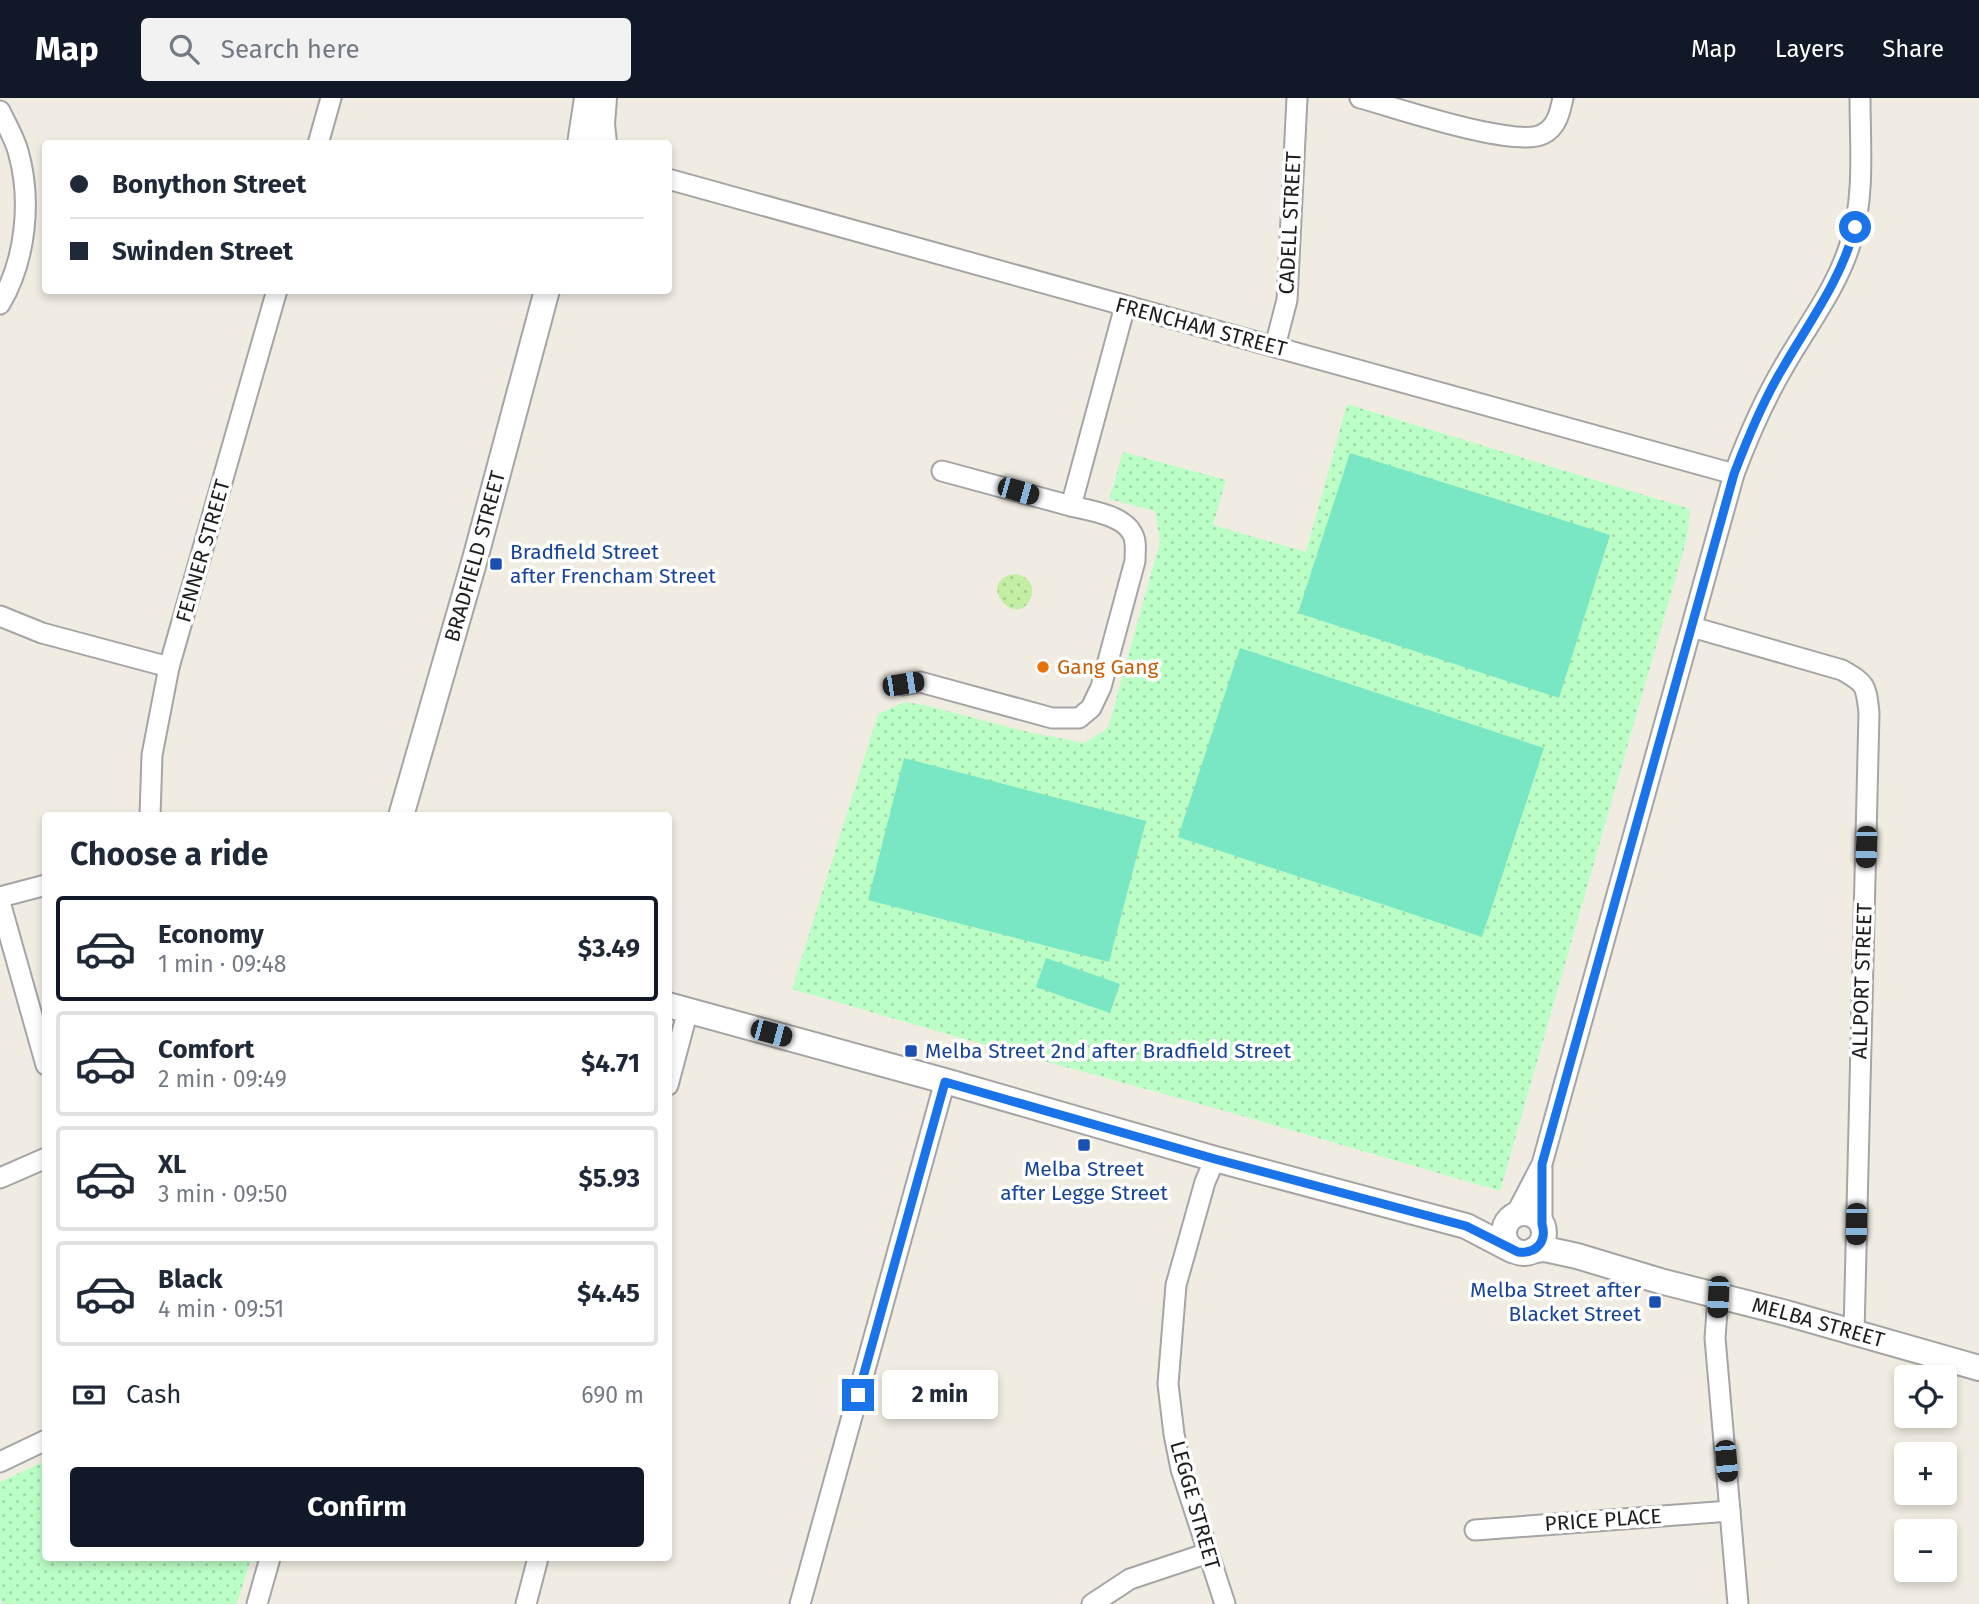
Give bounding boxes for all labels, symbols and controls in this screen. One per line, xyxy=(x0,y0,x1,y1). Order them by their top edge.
search box xyxy=(141,18,631,81)
text: Map xyxy=(35,29,99,69)
icon: search xyxy=(165,30,203,68)
text: Search here xyxy=(221,34,360,65)
text: Map xyxy=(1691,35,1737,63)
text: Layers xyxy=(1775,35,1844,63)
text: Share xyxy=(1882,35,1944,63)
street label: CADELL STREET xyxy=(1273,151,1307,295)
text: Bonython Street xyxy=(112,169,306,200)
route start xyxy=(1839,211,1871,243)
text: Swinden Street xyxy=(112,236,293,267)
street label: FRENCHAM STREET xyxy=(1112,292,1290,362)
street label: BRADFIELD STREET xyxy=(439,468,511,645)
car xyxy=(995,475,1042,507)
street label: FENNER STREET xyxy=(170,476,236,626)
place label: Bradfield Street after Frencham Street xyxy=(510,539,716,589)
marker: Bradfield Street after Frencham Street xyxy=(488,556,504,572)
place label: Gang Gang xyxy=(1057,654,1158,680)
marker: Gang Gang xyxy=(1035,659,1051,675)
car xyxy=(881,670,926,698)
car xyxy=(1855,826,1878,868)
text: Choose a ride xyxy=(70,835,268,873)
street label: ALLPORT STREET xyxy=(1846,902,1878,1060)
icon: car xyxy=(74,917,137,980)
text: Economy xyxy=(158,919,264,950)
text: $3.49 xyxy=(578,933,640,964)
text: 1 min · 09:48 xyxy=(158,950,286,978)
car xyxy=(748,1017,795,1049)
icon: car xyxy=(74,1032,137,1095)
text: Comfort xyxy=(158,1034,254,1065)
place label: Melba Street 2nd after Bradfield Street xyxy=(925,1038,1292,1064)
marker: Melba Street 2nd after Bradfield Street xyxy=(903,1043,919,1059)
text: $4.71 xyxy=(581,1048,640,1079)
text: 2 min · 09:49 xyxy=(158,1065,287,1093)
marker: Melba Street after Legge Street xyxy=(1076,1137,1092,1153)
icon: car xyxy=(74,1147,137,1210)
text: XL xyxy=(158,1149,186,1180)
place label: Melba Street after Legge Street xyxy=(1000,1156,1168,1206)
text: $5.93 xyxy=(579,1163,640,1194)
text: 3 min · 09:50 xyxy=(158,1180,288,1208)
car xyxy=(1846,1203,1867,1245)
icon: car xyxy=(74,1262,137,1325)
text: Black xyxy=(158,1264,223,1295)
car xyxy=(1707,1275,1730,1319)
place label: Melba Street after Blacket Street xyxy=(1470,1277,1641,1327)
text: $4.45 xyxy=(577,1278,640,1309)
street label: MELBA STREET xyxy=(1749,1292,1887,1353)
marker: Melba Street after Blacket Street xyxy=(1647,1294,1663,1310)
text: 4 min · 09:51 xyxy=(158,1295,284,1323)
map controls xyxy=(1894,1365,1957,1582)
button: locate xyxy=(1894,1365,1957,1428)
callout: 2 min xyxy=(882,1370,998,1420)
icon: cash xyxy=(70,1376,108,1414)
text: Cash xyxy=(126,1379,182,1410)
route end xyxy=(842,1379,874,1411)
text: 2 min xyxy=(912,1380,968,1408)
text: 690 m xyxy=(581,1381,644,1409)
street label: LEGGE STREET xyxy=(1164,1438,1226,1572)
car xyxy=(1714,1439,1739,1483)
button: + xyxy=(1894,1442,1957,1505)
button: Confirm xyxy=(70,1467,644,1547)
street label: PRICE PLACE xyxy=(1544,1503,1662,1537)
button: − xyxy=(1894,1519,1957,1582)

